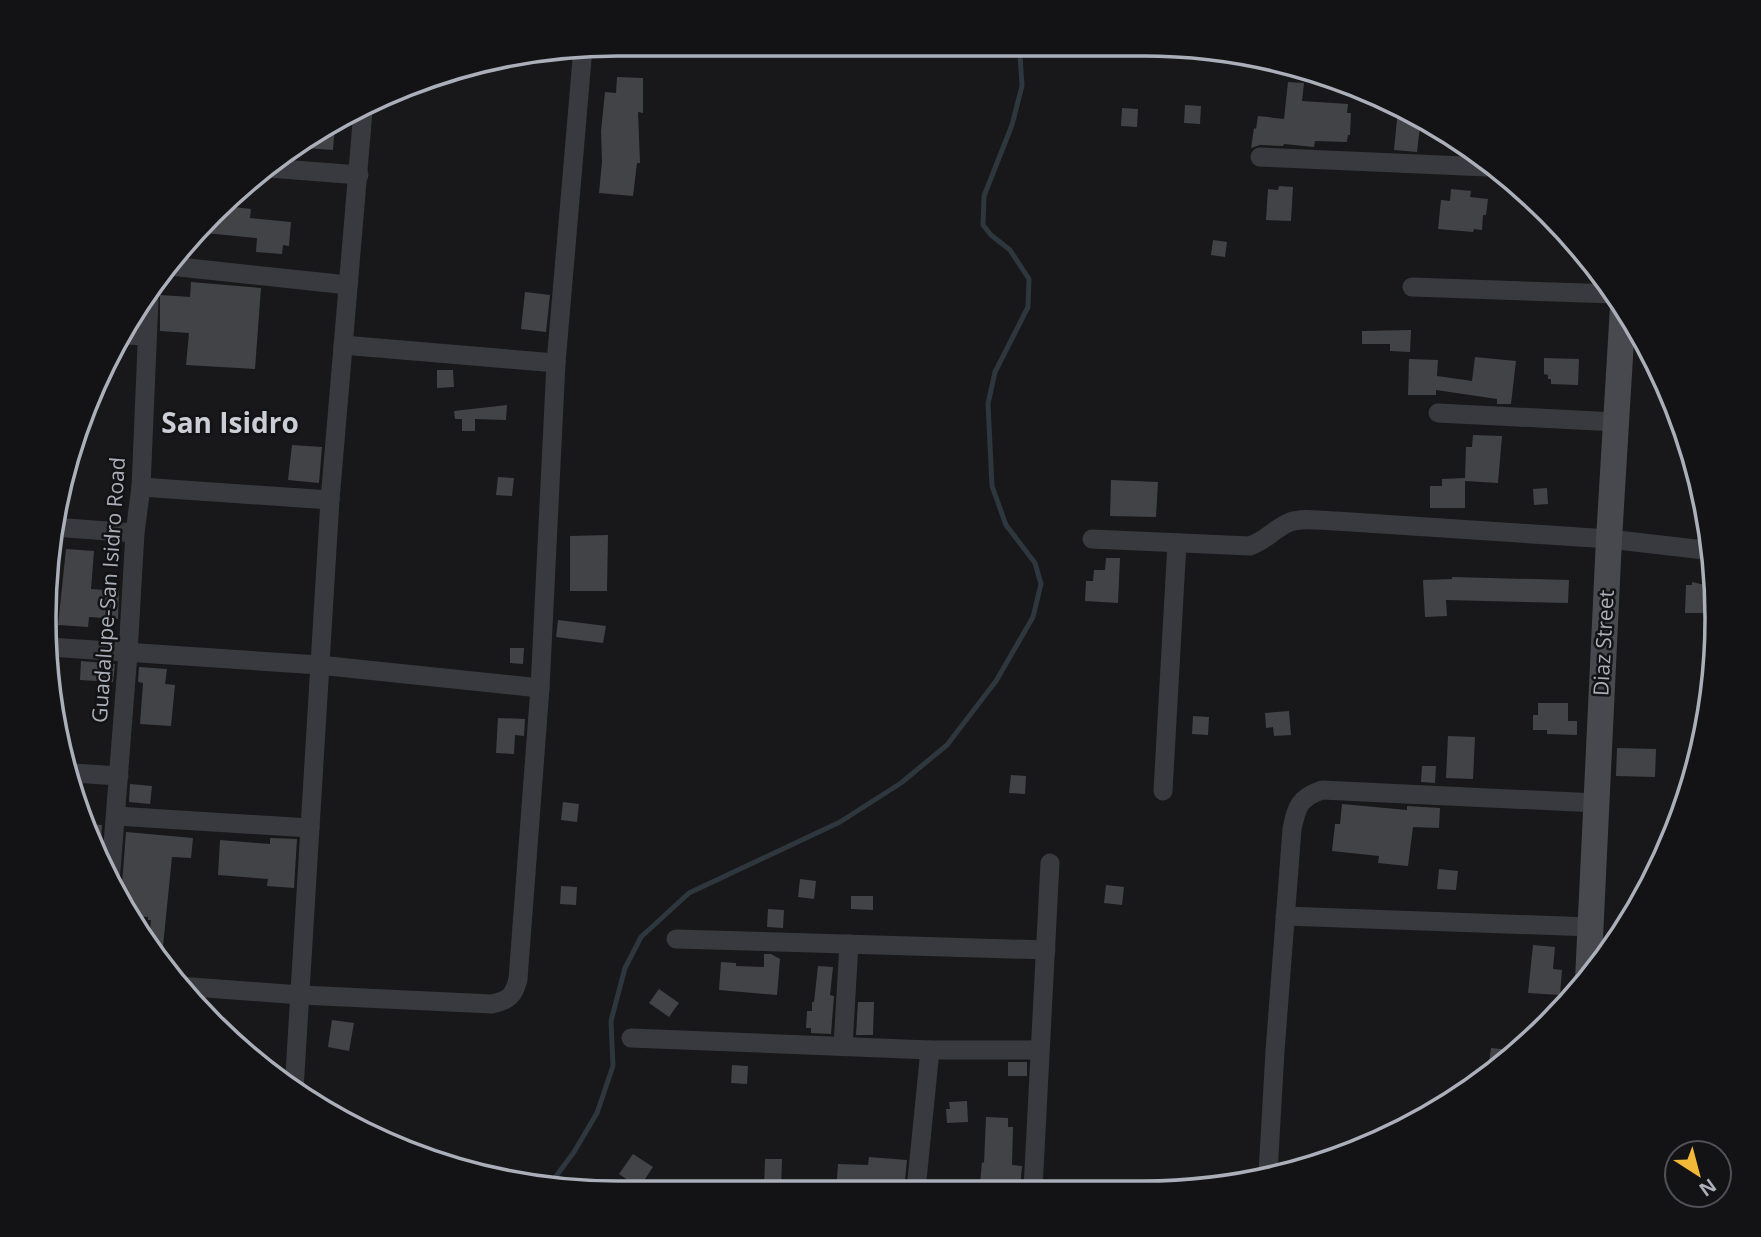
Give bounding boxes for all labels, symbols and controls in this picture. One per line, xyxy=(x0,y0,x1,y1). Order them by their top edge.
district label: San Isidro xyxy=(161,403,299,441)
street label: Guadalupe-San Isidro Road xyxy=(85,456,131,724)
street label: Diaz Street xyxy=(1586,589,1620,697)
north arrow xyxy=(1663,1139,1733,1209)
text: N xyxy=(1694,1173,1722,1203)

